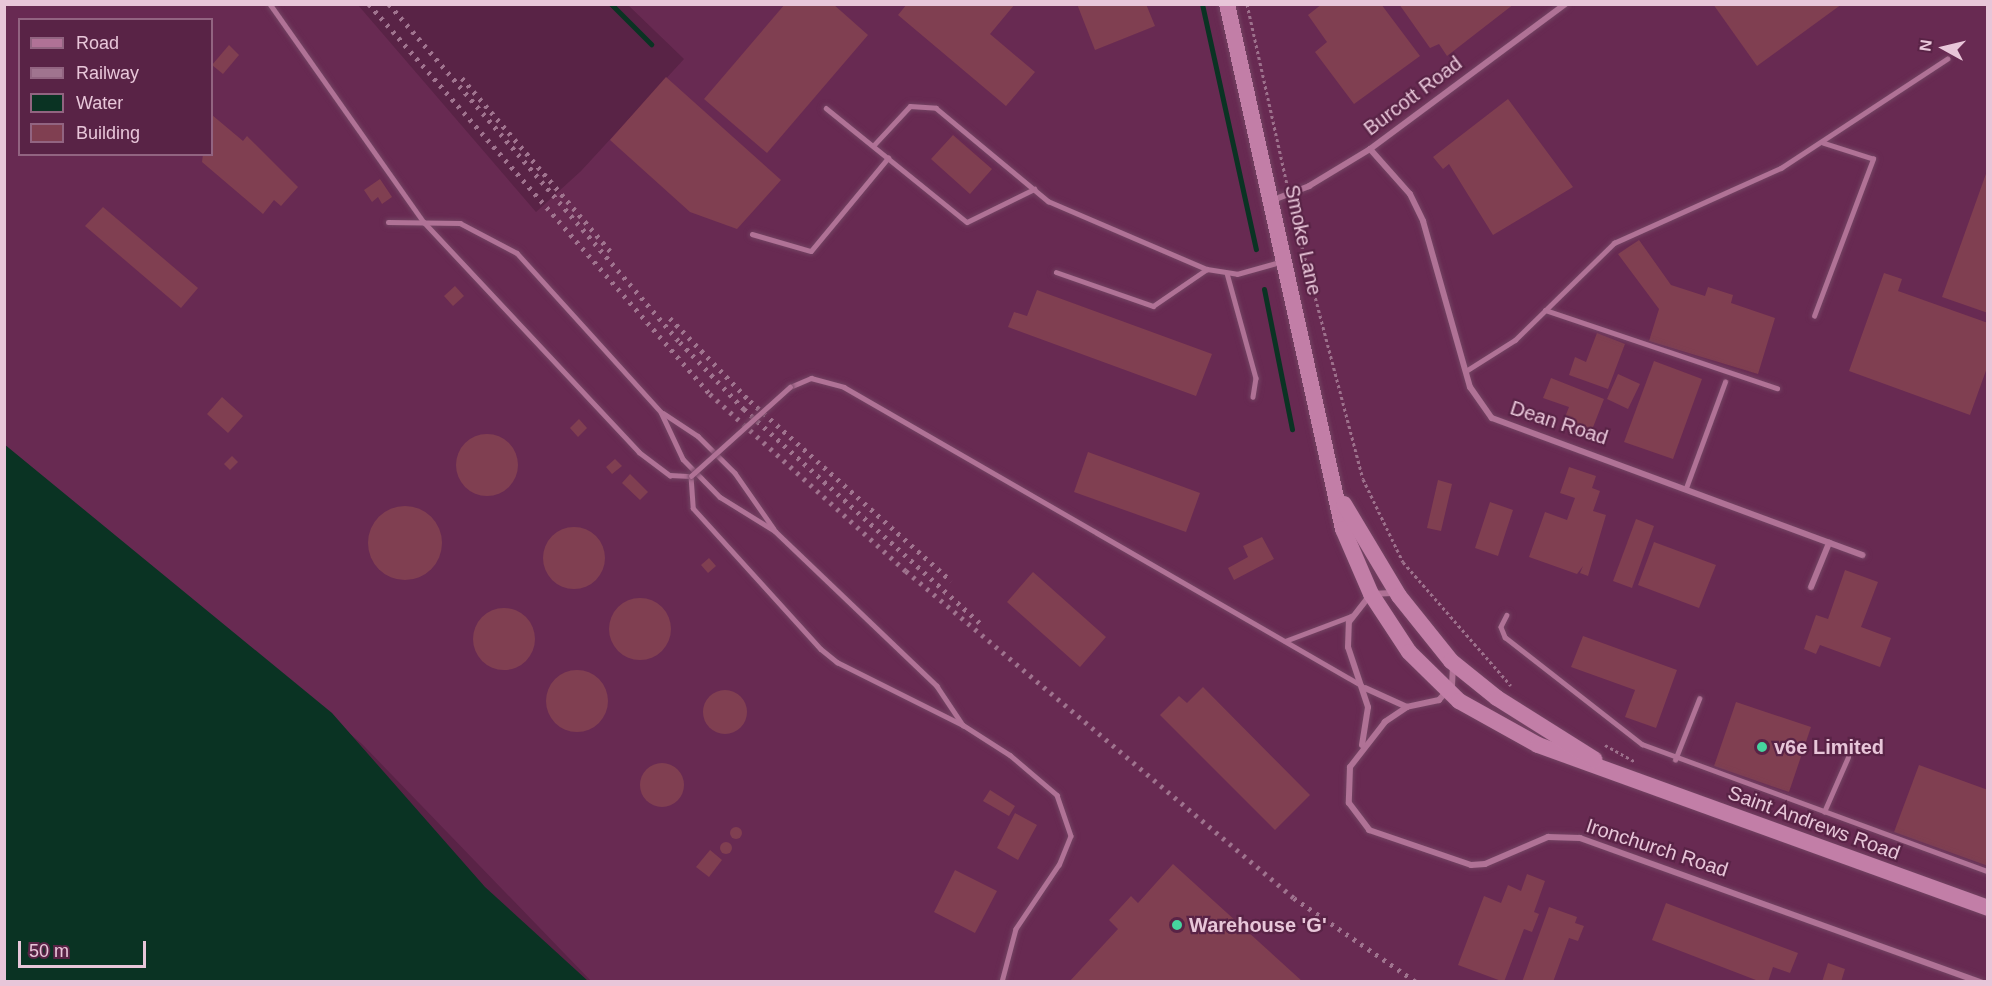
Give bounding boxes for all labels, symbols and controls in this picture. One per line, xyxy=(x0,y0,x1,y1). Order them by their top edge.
legend xyxy=(18,18,213,156)
north arrow xyxy=(1914,18,1974,78)
text: Road xyxy=(76,33,119,53)
text: N xyxy=(1916,39,1935,52)
street label: Burcott Road xyxy=(1359,51,1467,141)
text: Railway xyxy=(76,63,139,83)
text: Water xyxy=(76,93,123,113)
text: Building xyxy=(76,123,140,143)
street label: Smoke Lane xyxy=(1280,183,1326,297)
street label: Dean Road xyxy=(1507,396,1611,450)
place label: v6e Limited xyxy=(1774,735,1884,759)
marker: v6e Limited xyxy=(1755,740,1769,754)
street label: Saint Andrews Road xyxy=(1724,781,1904,865)
street label: Ironchurch Road xyxy=(1583,814,1731,882)
place label: Warehouse 'G' xyxy=(1189,913,1327,937)
marker: Warehouse 'G' xyxy=(1170,918,1184,932)
scale bar xyxy=(21,929,148,967)
text: 50 m xyxy=(29,941,69,961)

